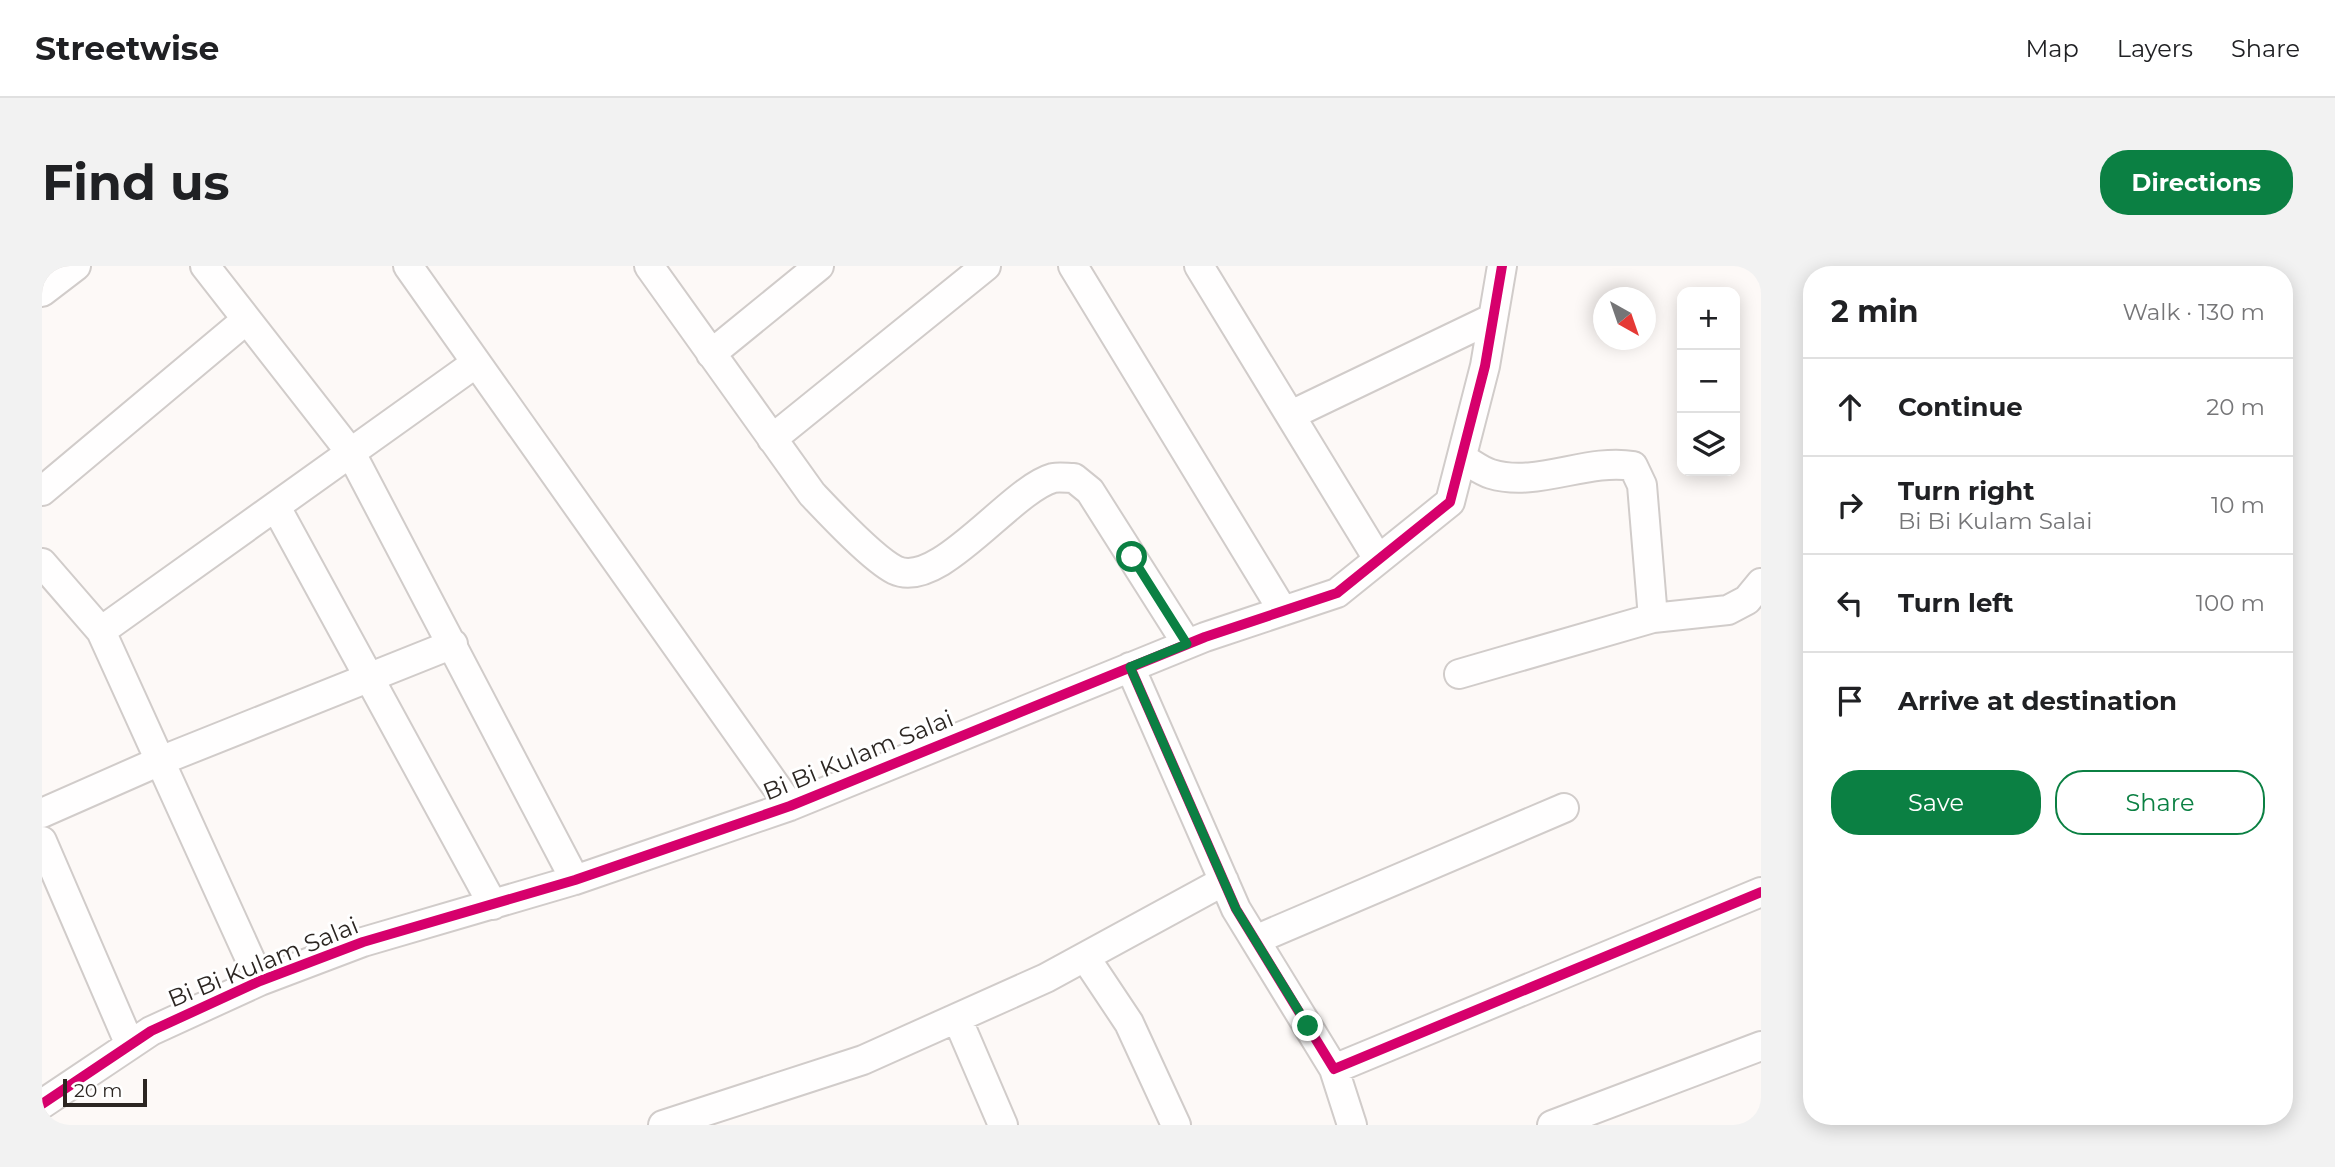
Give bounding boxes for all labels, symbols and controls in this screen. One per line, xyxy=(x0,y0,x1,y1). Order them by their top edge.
text: Streetwise xyxy=(35,28,219,68)
text: Map xyxy=(2025,34,2079,63)
text: Layers xyxy=(2117,34,2193,63)
text: Share xyxy=(2231,34,2300,63)
button: Directions xyxy=(2100,150,2293,215)
text: Find us xyxy=(42,153,230,212)
north arrow xyxy=(1593,287,1656,350)
map controls xyxy=(1677,287,1740,476)
button: + xyxy=(1677,287,1740,350)
text: 2 min xyxy=(1831,293,1918,330)
text: Walk · 130 m xyxy=(2122,298,2265,326)
button: − xyxy=(1677,350,1740,413)
icon: ahead xyxy=(1831,388,1869,426)
text: Continue xyxy=(1898,391,2023,423)
text: 20 m xyxy=(2206,393,2265,421)
button: layers xyxy=(1677,413,1740,476)
text: Turn right xyxy=(1898,475,2034,507)
icon: right xyxy=(1831,486,1869,524)
text: 10 m xyxy=(2211,491,2265,519)
text: Bi Bi Kulam Salai xyxy=(1898,507,2092,535)
route start xyxy=(1116,541,1147,572)
icon: left xyxy=(1831,584,1869,622)
text: Turn left xyxy=(1898,587,2014,619)
text: 100 m xyxy=(2196,589,2265,617)
icon: arrive xyxy=(1831,682,1869,720)
text: Arrive at destination xyxy=(1898,685,2177,717)
street label: Bi Bi Kulam Salai xyxy=(759,704,957,806)
button: Save xyxy=(1831,770,2041,835)
button: Share xyxy=(2055,770,2265,835)
street label: Bi Bi Kulam Salai xyxy=(164,911,362,1013)
route end xyxy=(1292,1010,1323,1041)
scale bar xyxy=(63,1076,147,1108)
text: 20 m xyxy=(74,1079,122,1102)

